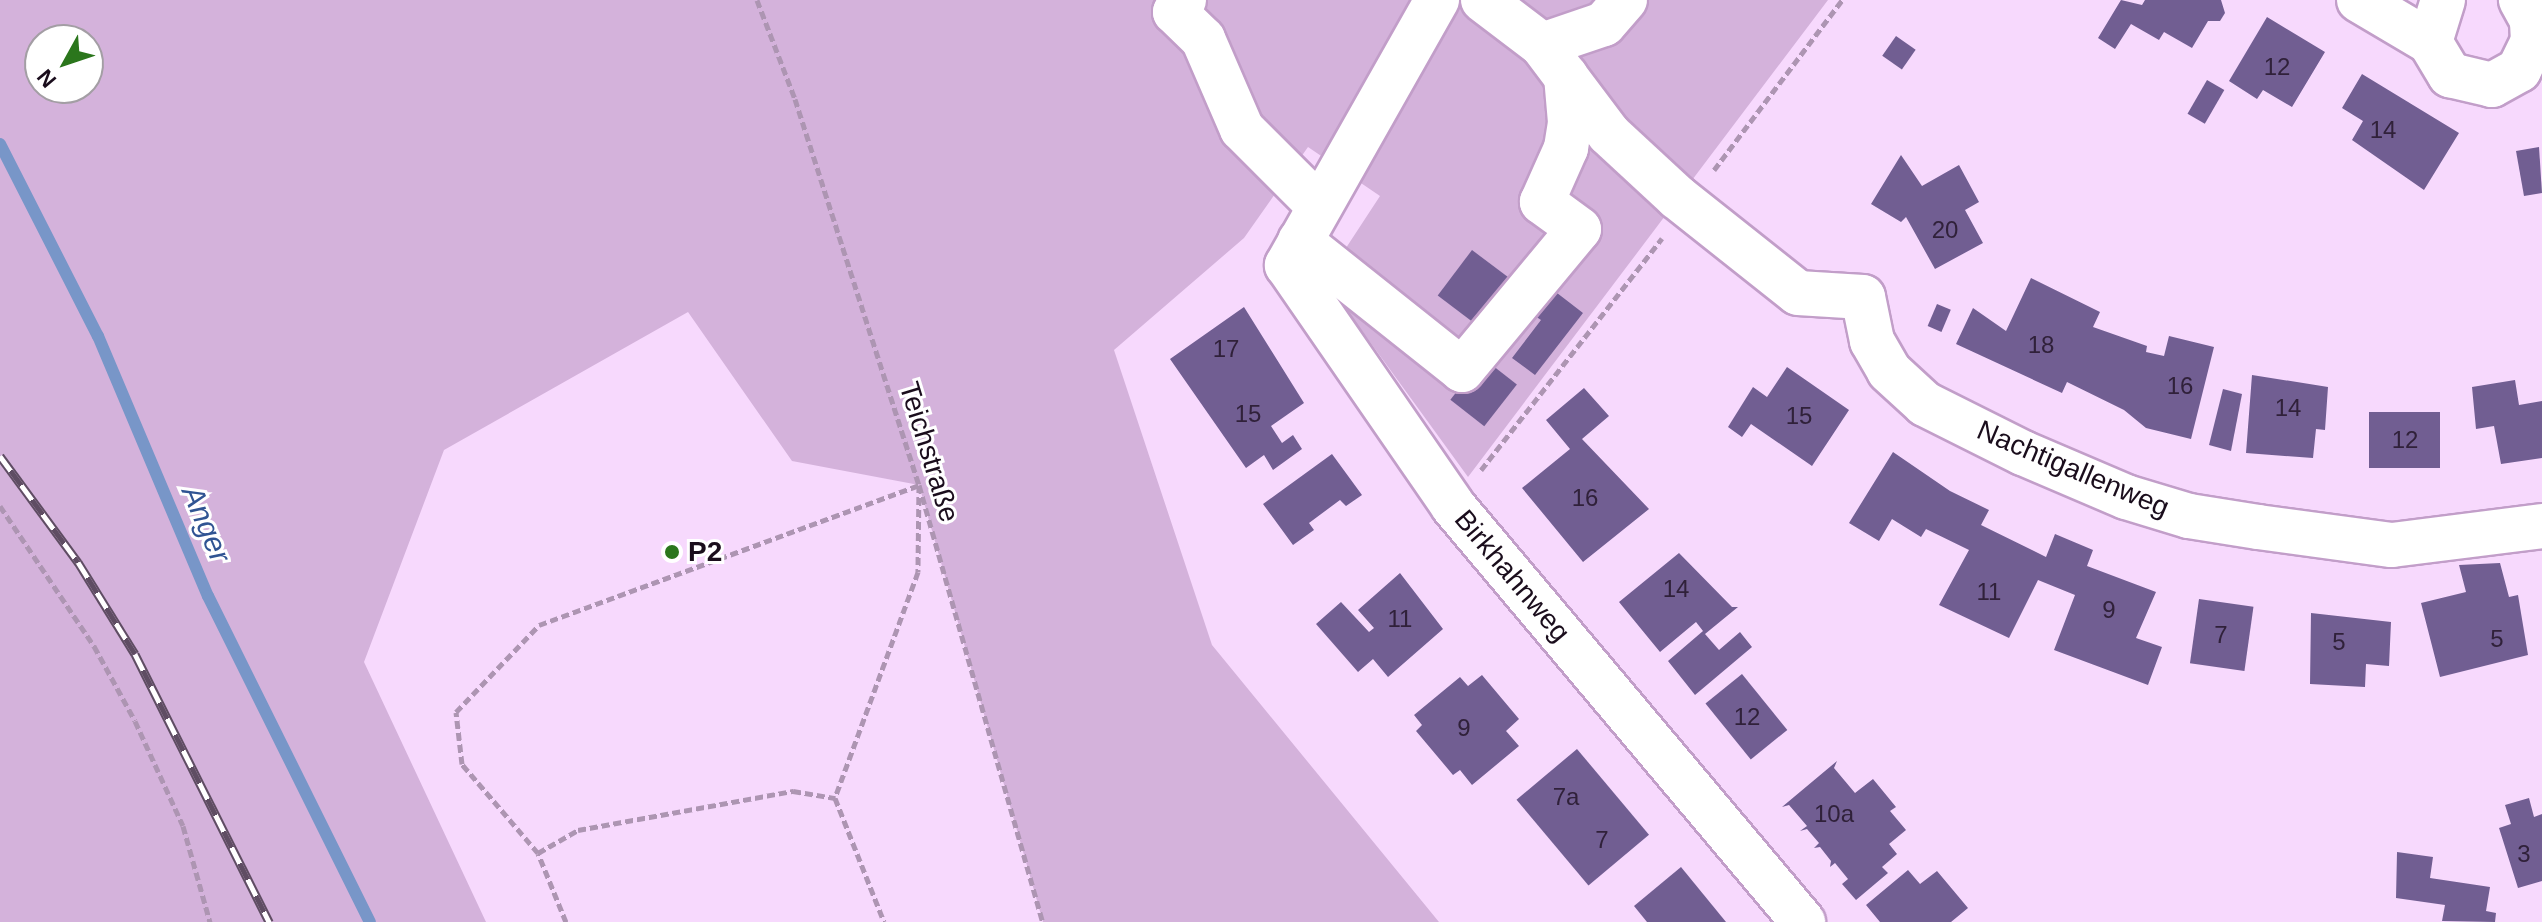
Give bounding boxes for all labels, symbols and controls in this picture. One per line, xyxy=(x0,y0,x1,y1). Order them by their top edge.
north arrow xyxy=(24,24,104,104)
house number: 12 xyxy=(2264,53,2290,81)
text: N xyxy=(32,64,61,93)
house number: 14 xyxy=(2370,116,2396,144)
house number: 20 xyxy=(1932,216,1958,244)
house number: 18 xyxy=(2028,331,2054,359)
house number: 17 xyxy=(1213,335,1239,363)
house number: 16 xyxy=(2167,372,2193,400)
street label: Teichstraße xyxy=(892,378,966,526)
house number: 14 xyxy=(2275,394,2301,422)
house number: 15 xyxy=(1235,400,1261,428)
house number: 15 xyxy=(1786,402,1812,430)
street label: Nachtigallenweg xyxy=(1972,413,2174,525)
house number: 12 xyxy=(2392,426,2418,454)
water label: Anger xyxy=(174,480,238,568)
house number: 16 xyxy=(1572,484,1598,512)
street label: Birkhahnweg xyxy=(1447,503,1577,649)
place label: P2 xyxy=(688,535,722,569)
marker: P2 xyxy=(663,543,681,561)
house number: 14 xyxy=(1663,575,1689,603)
house number: 11 xyxy=(1977,578,2001,606)
house number: 9 xyxy=(2102,596,2116,624)
house number: 11 xyxy=(1388,605,1412,633)
house number: 7 xyxy=(2214,621,2228,649)
house number: 5 xyxy=(2490,625,2504,653)
house number: 5 xyxy=(2332,628,2346,656)
house number: 12 xyxy=(1734,703,1760,731)
house number: 9 xyxy=(1457,714,1471,742)
house number: 7a xyxy=(1553,783,1579,811)
house number: 10a xyxy=(1814,800,1854,828)
house number: 7 xyxy=(1595,826,1609,854)
house number: 3 xyxy=(2517,840,2531,868)

